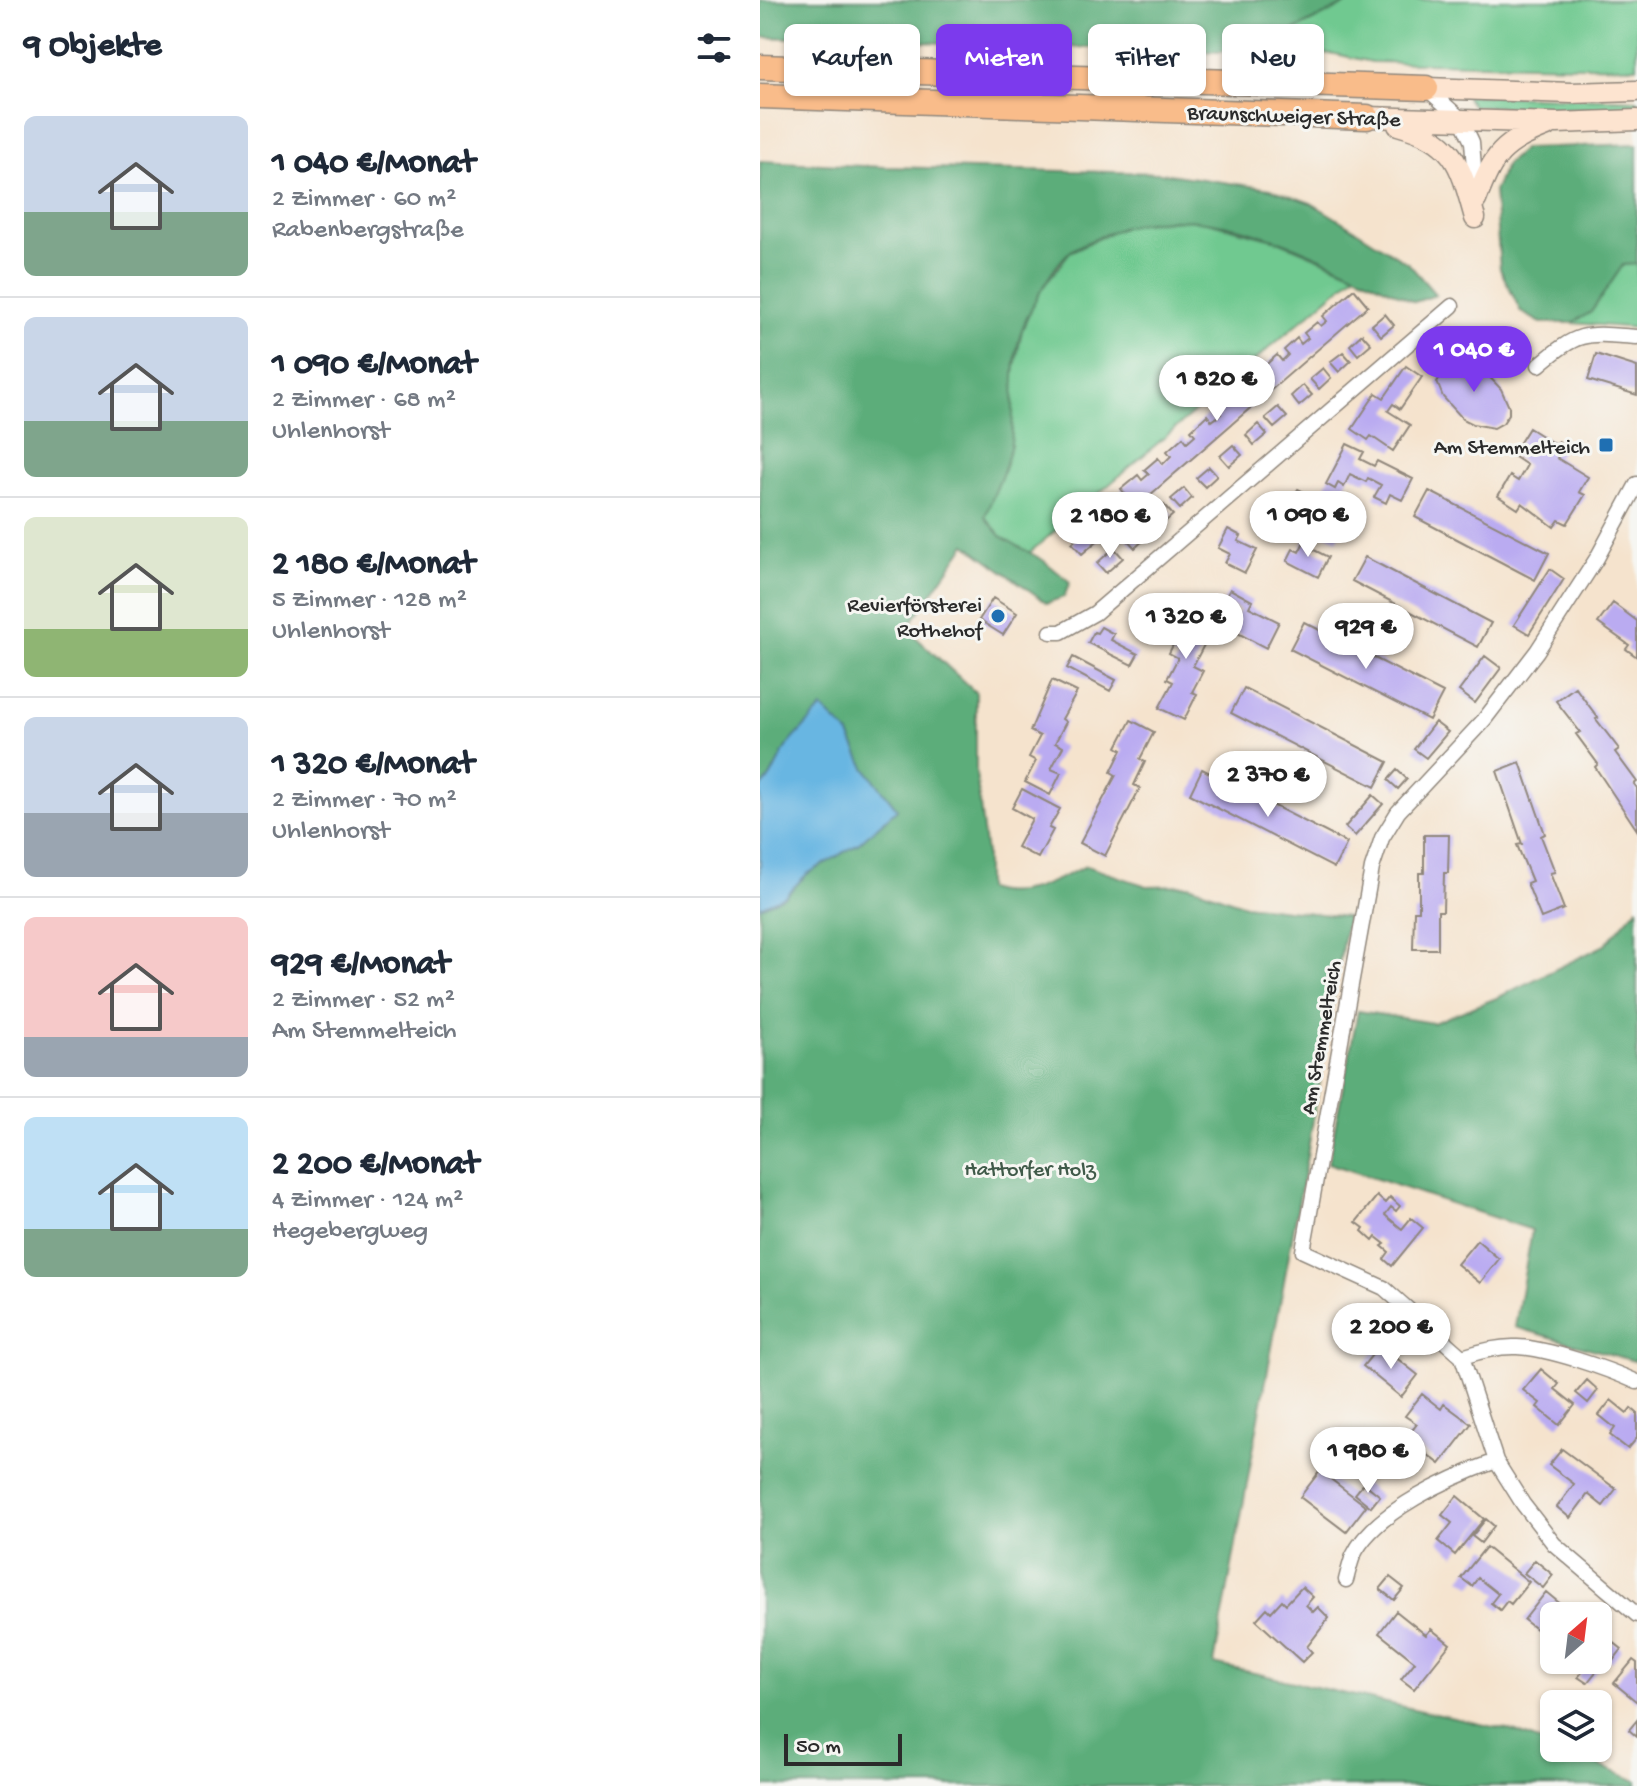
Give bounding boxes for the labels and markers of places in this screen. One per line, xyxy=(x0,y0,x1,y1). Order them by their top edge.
pin: 1 040 € xyxy=(1400,326,1548,394)
pin: 1 820 € xyxy=(1143,355,1291,423)
place label: Am Stemmelteich xyxy=(1434,436,1590,462)
marker: Am Stemmelteich xyxy=(1597,436,1615,454)
pin: 1 090 € xyxy=(1234,491,1382,559)
pin: 2 180 € xyxy=(1036,492,1184,560)
pin: 1 320 € xyxy=(1112,593,1260,661)
place label: Revierförsterei Rothehof xyxy=(847,594,984,645)
pin: 929 € xyxy=(1310,603,1422,671)
marker: Revierförsterei Rothehof xyxy=(989,607,1007,625)
pin: 2 370 € xyxy=(1194,751,1342,819)
pin: 2 200 € xyxy=(1317,1303,1465,1371)
pin: 1 980 € xyxy=(1294,1427,1442,1495)

